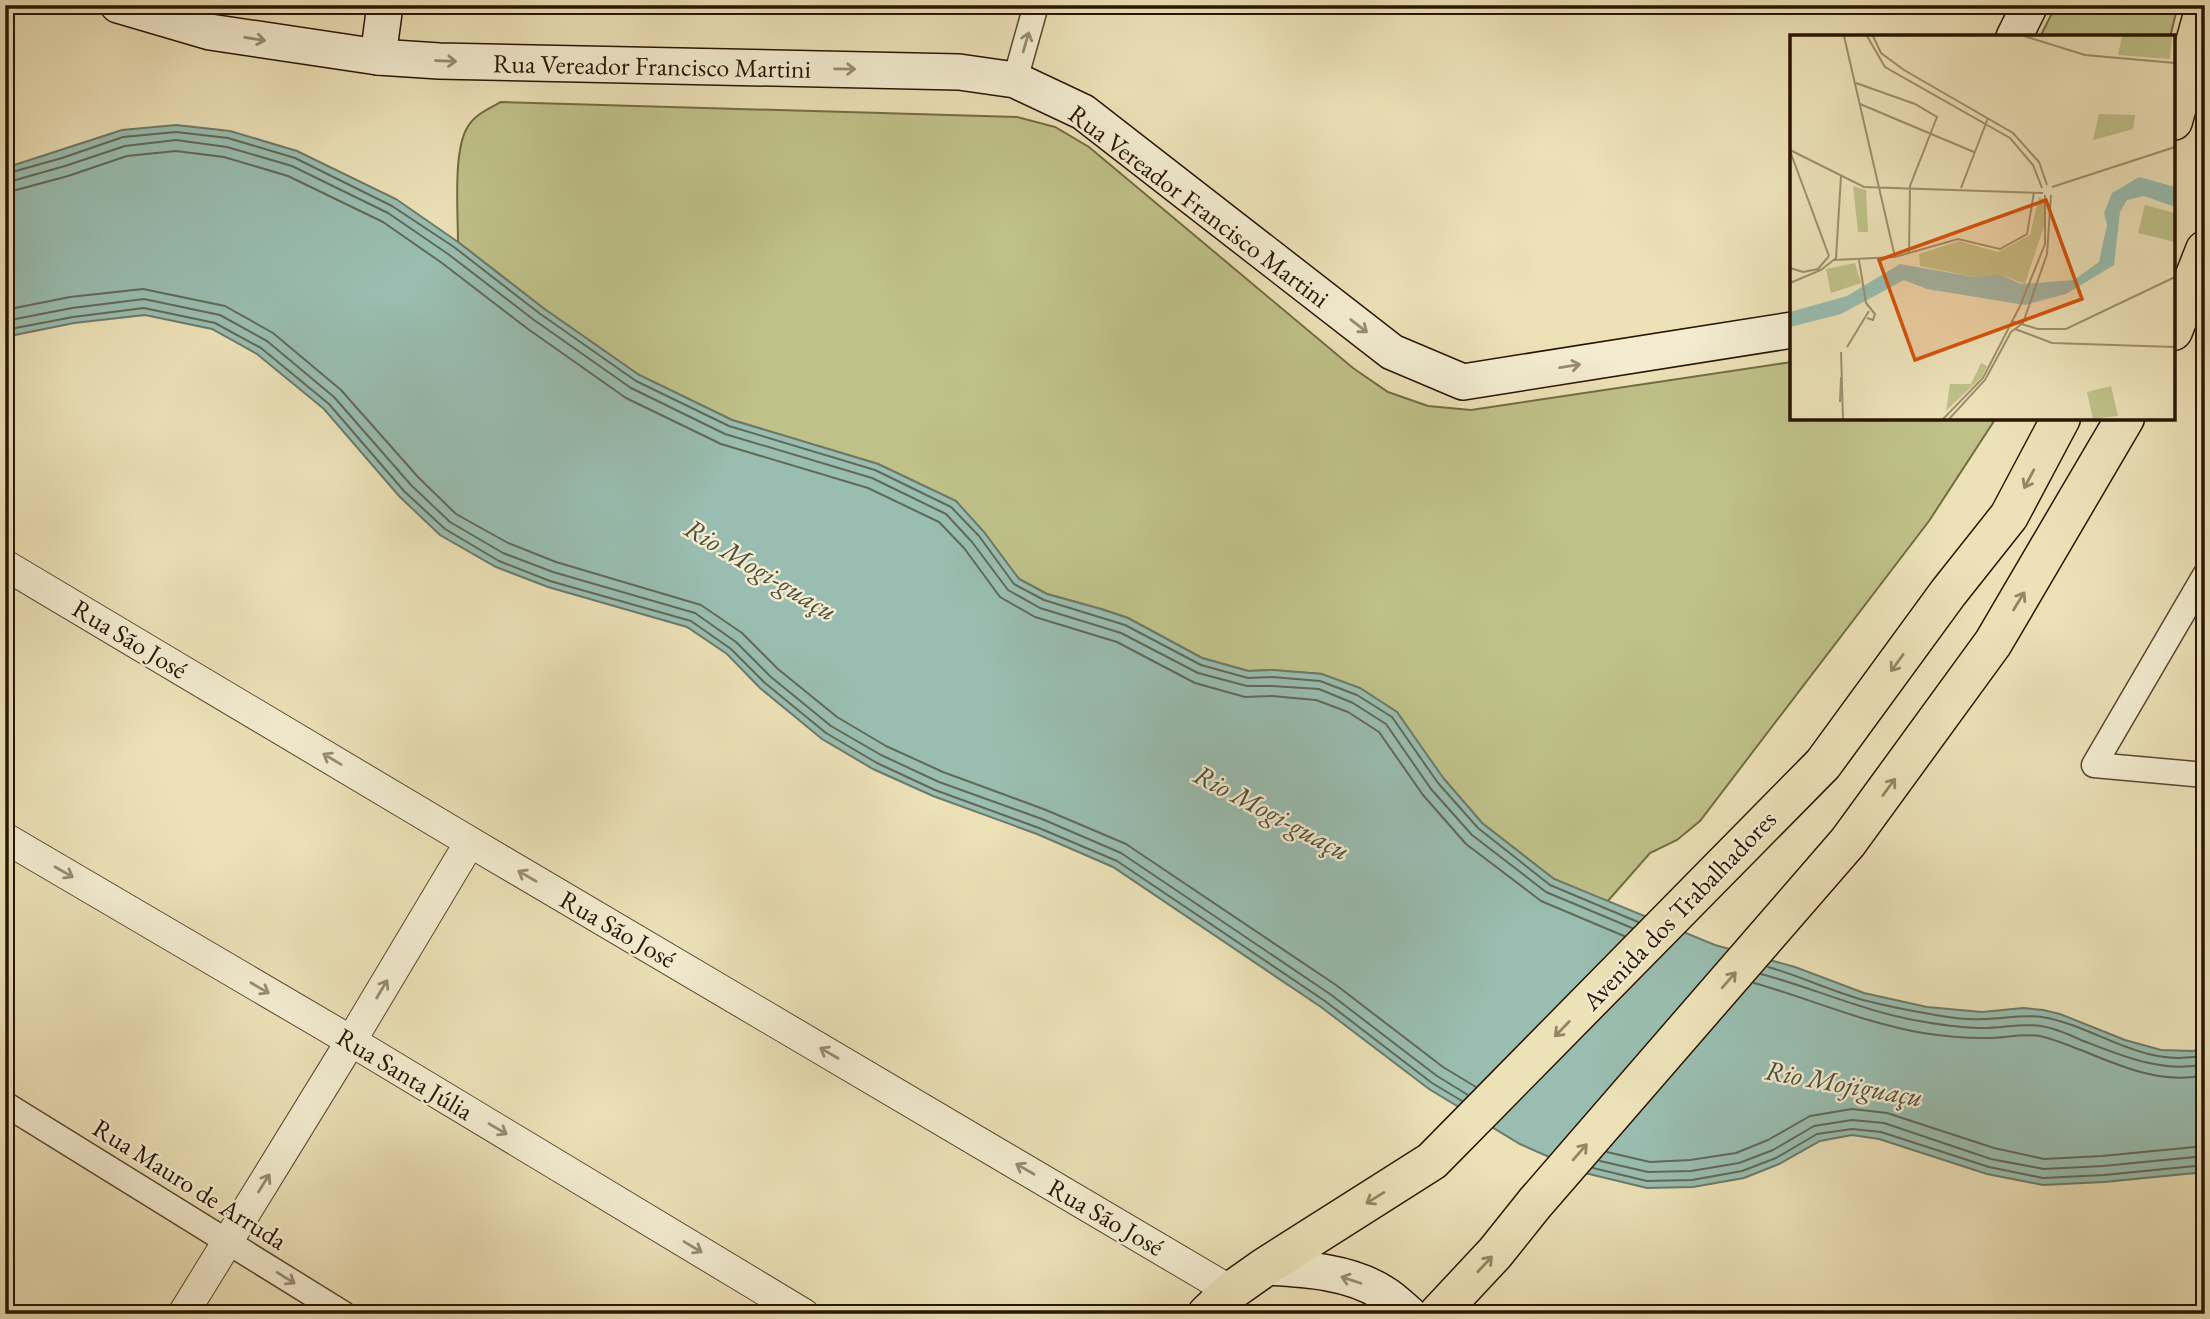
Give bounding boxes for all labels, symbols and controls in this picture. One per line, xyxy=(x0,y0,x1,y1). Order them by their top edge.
one-way arrow xyxy=(1020,32,1033,54)
one-way arrow xyxy=(243,33,266,46)
inset map xyxy=(1790,35,2175,420)
street label: Rua Vereador Francisco Martini xyxy=(493,46,811,86)
one-way arrow xyxy=(435,55,458,68)
one-way arrow xyxy=(833,63,856,76)
street label: Rua Vereador Francisco Martini xyxy=(1062,97,1336,315)
one-way arrow xyxy=(1349,319,1368,334)
one-way arrow xyxy=(1558,359,1581,372)
one-way arrow xyxy=(2022,468,2036,488)
water label: Rio Mogi-guaçu xyxy=(678,509,844,629)
street label: Rua São José xyxy=(66,591,194,687)
one-way arrow xyxy=(2013,592,2027,612)
one-way arrow xyxy=(1889,653,1904,672)
one-way arrow xyxy=(322,752,342,766)
water label: Rio Mogi-guaçu xyxy=(1188,756,1356,868)
one-way arrow xyxy=(1881,778,1896,797)
street label: Avenida dos Trabalhadores xyxy=(1574,803,1784,1018)
one-way arrow xyxy=(54,866,74,880)
one-way arrow xyxy=(518,868,538,882)
street label: Rua São José xyxy=(554,882,682,976)
one-way arrow xyxy=(1721,971,1737,989)
one-way arrow xyxy=(375,980,389,1000)
one-way arrow xyxy=(250,981,270,995)
street label: Rua Santa Júlia xyxy=(331,1020,480,1128)
one-way arrow xyxy=(1554,1021,1571,1038)
one-way arrow xyxy=(819,1046,839,1060)
water label: Rio Mojiguaçu xyxy=(1762,1051,1926,1115)
street label: Rua Mauro de Arruda xyxy=(87,1111,294,1258)
one-way arrow xyxy=(487,1123,507,1137)
one-way arrow xyxy=(1572,1143,1588,1161)
one-way arrow xyxy=(1015,1161,1035,1175)
street label: Rua São José xyxy=(1042,1170,1170,1264)
one-way arrow xyxy=(257,1174,271,1194)
one-way arrow xyxy=(1365,1191,1385,1205)
one-way arrow xyxy=(682,1240,702,1254)
one-way arrow xyxy=(1476,1256,1493,1273)
one-way arrow xyxy=(275,1271,295,1285)
one-way arrow xyxy=(1340,1273,1362,1285)

